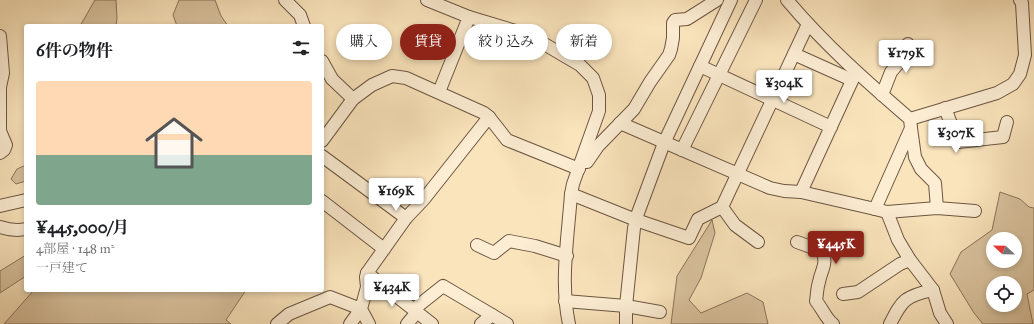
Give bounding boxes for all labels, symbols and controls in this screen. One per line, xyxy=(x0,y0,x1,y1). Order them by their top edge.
chip: 購入 xyxy=(336,24,392,60)
chip: 賃貸 xyxy=(400,24,456,60)
chip: 絞り込み xyxy=(464,24,548,60)
chip: 新着 xyxy=(556,24,612,60)
icon: filters xyxy=(290,37,312,59)
text: 6件の物件 xyxy=(36,40,113,61)
pin: ¥179K xyxy=(878,40,934,74)
text: ¥179K xyxy=(888,45,924,61)
pin: ¥304K xyxy=(756,70,812,104)
text: ¥304K xyxy=(765,75,803,91)
icon: home xyxy=(138,107,210,179)
pin: ¥307K xyxy=(928,120,984,154)
text: ¥307K xyxy=(937,125,975,141)
pin: ¥169K xyxy=(368,178,424,212)
text: ¥169K xyxy=(378,183,414,199)
text: ¥445,000/月 xyxy=(36,217,129,238)
pin: ¥445K xyxy=(808,231,864,265)
north arrow xyxy=(986,232,1022,268)
map controls xyxy=(986,232,1022,312)
text: ¥445K xyxy=(817,236,855,252)
text: 4部屋 · 148 m² xyxy=(36,241,114,257)
text: 一戸建て xyxy=(36,260,88,276)
pin: ¥434K xyxy=(364,274,420,308)
button: locate xyxy=(986,276,1022,312)
text: ¥434K xyxy=(373,279,411,295)

